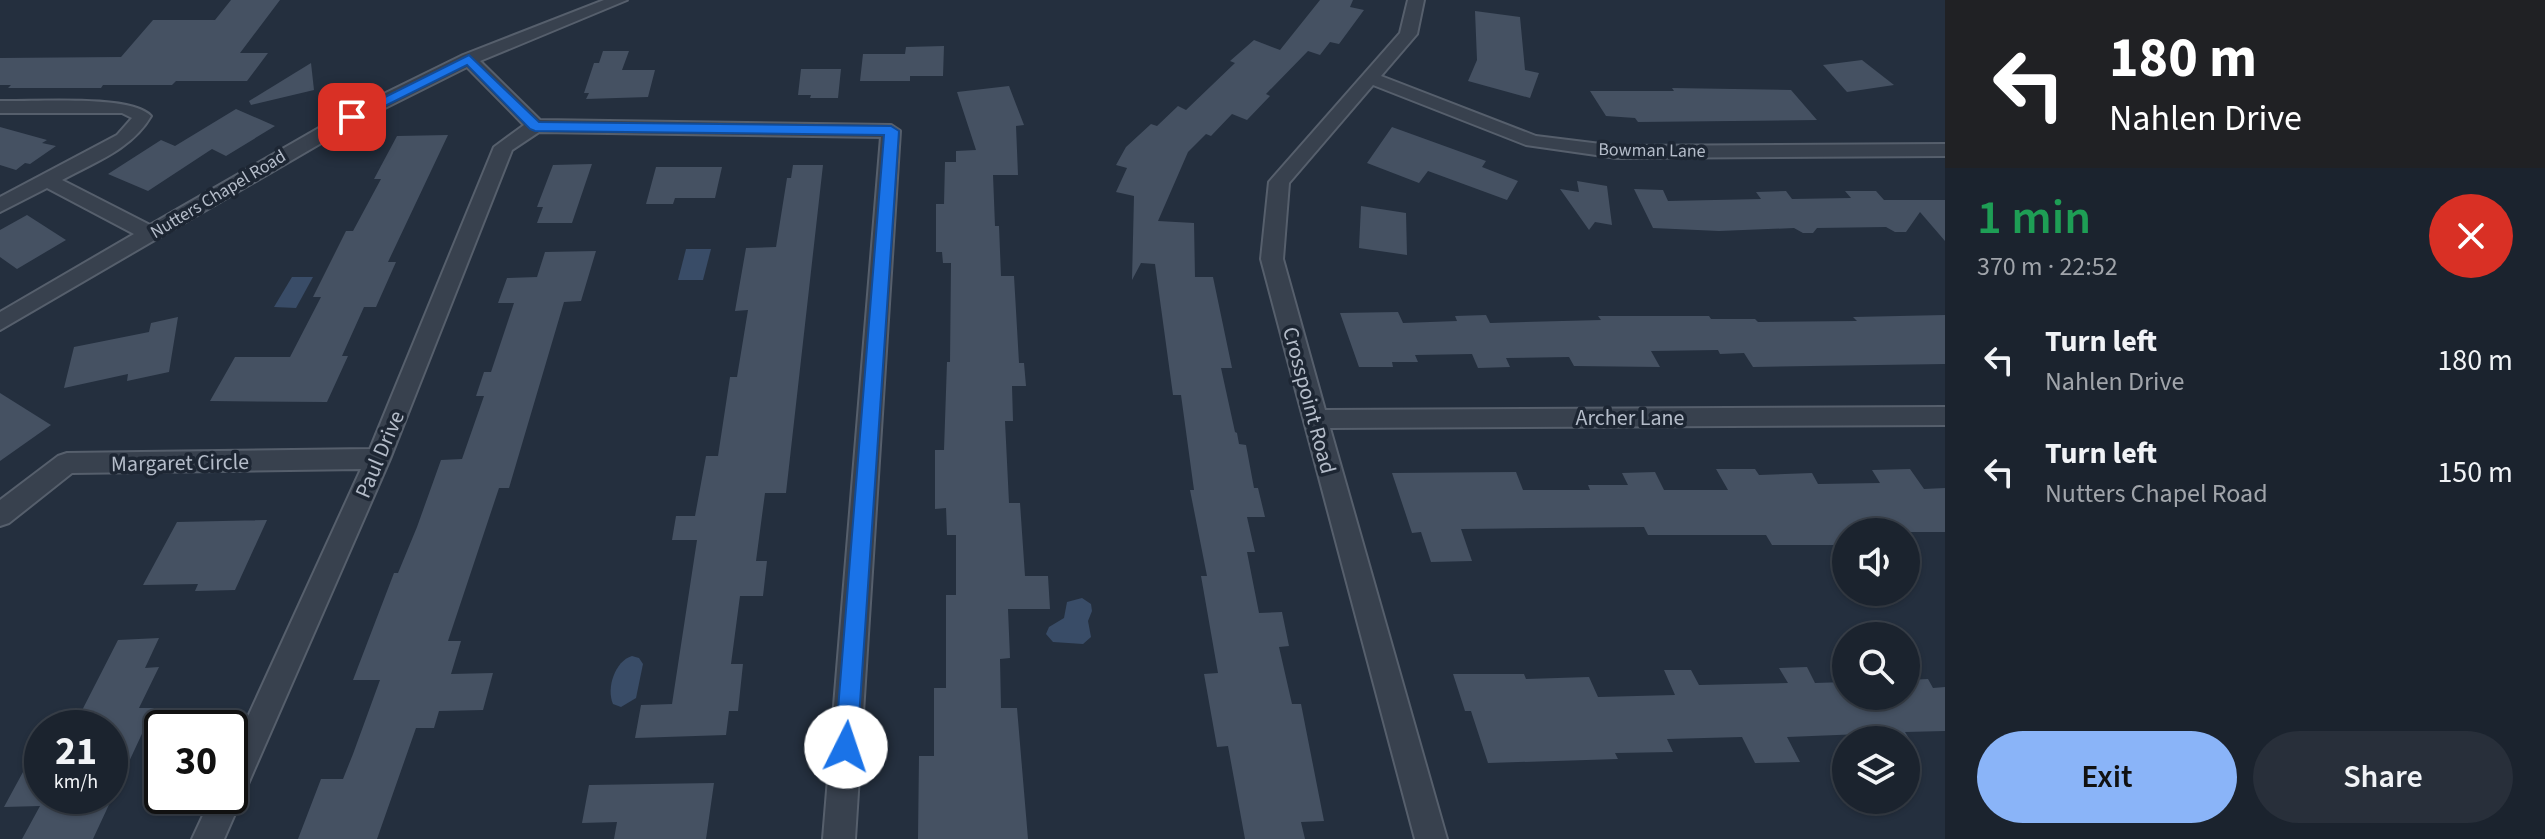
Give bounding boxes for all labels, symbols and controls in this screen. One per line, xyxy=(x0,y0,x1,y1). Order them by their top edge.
text: 180 m xyxy=(2109,19,2257,98)
icon: left xyxy=(1977,32,2081,136)
pin xyxy=(318,83,386,151)
text: Nahlen Drive xyxy=(2109,93,2302,144)
icon: arrive xyxy=(330,95,374,139)
street label: Bowman Lane xyxy=(1598,137,1706,164)
street label: Nutters Chapel Road xyxy=(146,144,291,245)
text: 1 min xyxy=(1977,184,2091,252)
button: close xyxy=(2429,194,2513,278)
text: 370 m · 22:52 xyxy=(1977,248,2118,285)
text: Turn left xyxy=(2045,320,2157,363)
street label: Crosspoint Road xyxy=(1274,323,1344,477)
icon: left xyxy=(1977,338,2021,382)
text: 180 m xyxy=(2437,339,2513,382)
text: Nahlen Drive xyxy=(2045,363,2184,400)
street label: Archer Lane xyxy=(1575,402,1685,434)
street label: Paul Drive xyxy=(347,406,413,503)
text: Turn left xyxy=(2045,432,2157,475)
street label: Margaret Circle xyxy=(111,446,249,480)
icon: left xyxy=(1977,450,2021,494)
text: 150 m xyxy=(2437,451,2513,494)
text: Nutters Chapel Road xyxy=(2045,475,2268,512)
map controls xyxy=(1832,518,1920,814)
button: sound xyxy=(1832,518,1920,606)
button: search xyxy=(1832,622,1920,710)
position arrow xyxy=(804,705,888,789)
speed limit sign: 30 xyxy=(144,710,248,814)
text: 21 xyxy=(55,723,97,780)
button: layers xyxy=(1832,726,1920,814)
button: Exit xyxy=(1977,731,2237,823)
button: Share xyxy=(2253,731,2513,823)
text: km/h xyxy=(54,768,98,796)

